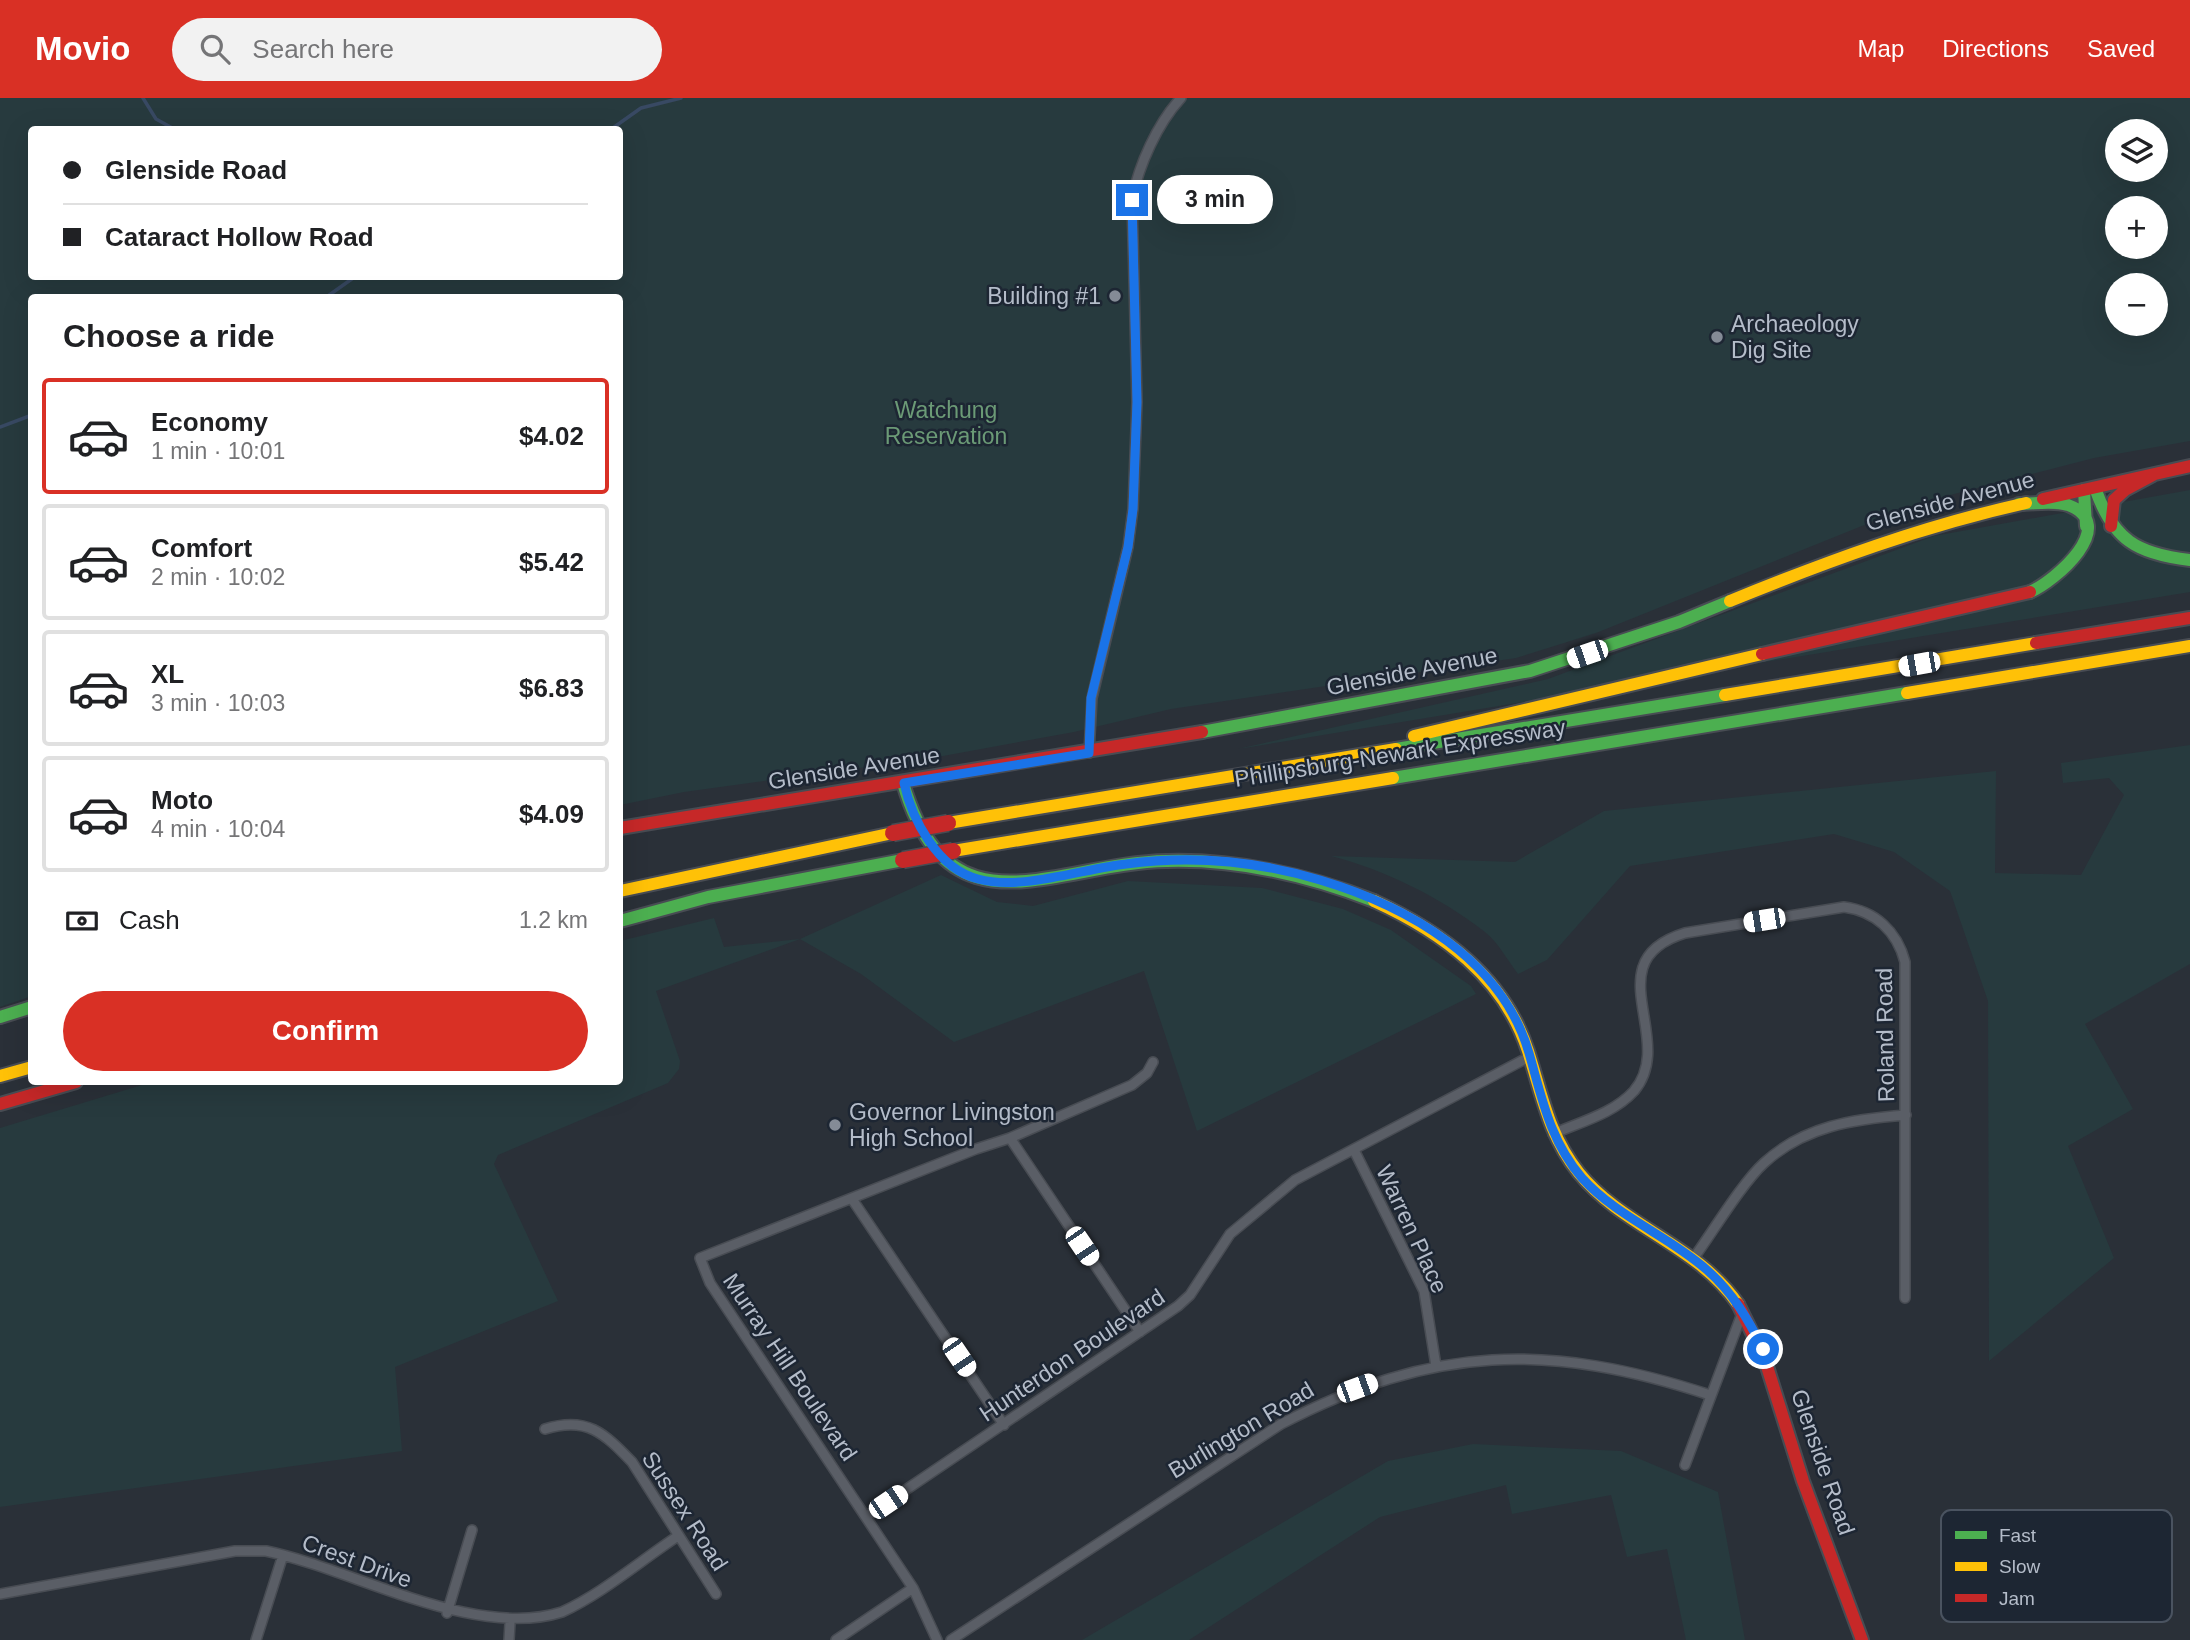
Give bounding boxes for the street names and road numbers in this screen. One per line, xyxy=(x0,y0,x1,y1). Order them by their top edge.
street label: Glenside Avenue xyxy=(1863,466,2037,536)
street label: Glenside Avenue xyxy=(1324,642,1500,700)
street label: Phillipsburg-Newark Expressway xyxy=(1233,714,1568,792)
street label: Glenside Avenue xyxy=(766,742,942,794)
street label: Roland Road xyxy=(1871,968,1899,1102)
street label: Warren Place xyxy=(1371,1161,1453,1297)
street label: Murray Hill Boulevard xyxy=(718,1269,862,1465)
street label: Hunterdon Boulevard xyxy=(975,1283,1169,1427)
street label: Burlington Road xyxy=(1164,1376,1318,1484)
street label: Glenside Road xyxy=(1786,1386,1860,1538)
street label: Sussex Road xyxy=(637,1447,733,1575)
street label: Crest Drive xyxy=(299,1529,415,1593)

